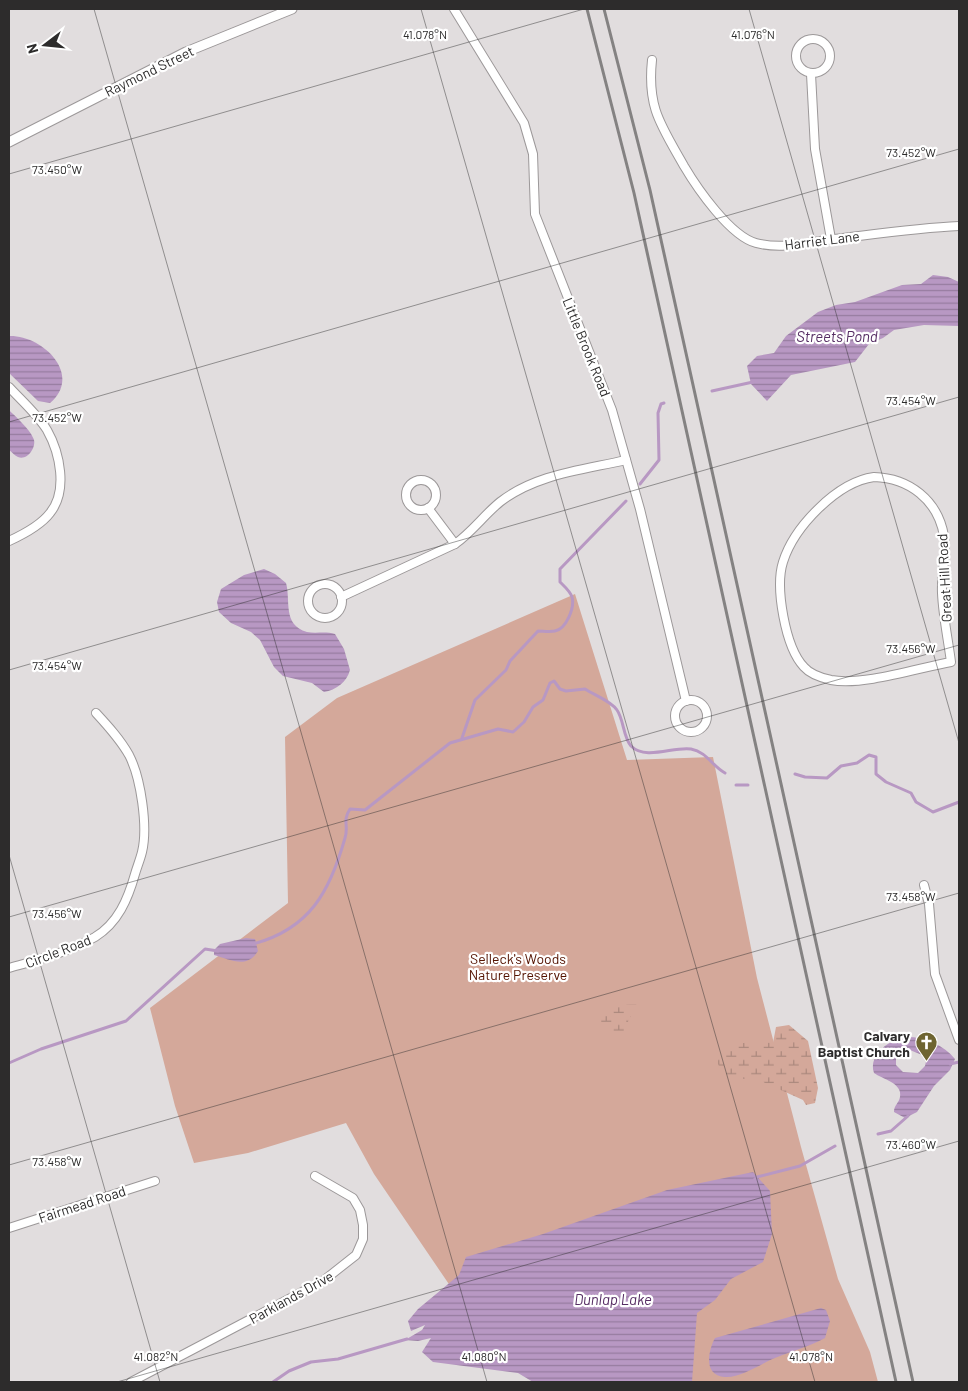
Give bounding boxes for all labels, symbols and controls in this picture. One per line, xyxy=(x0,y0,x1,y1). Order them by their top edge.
north arrow xyxy=(20,20,70,70)
text: 41.078°N xyxy=(403,27,447,41)
text: 41.076°N xyxy=(731,27,775,41)
text: N xyxy=(23,42,41,56)
street label: Raymond Street xyxy=(102,42,196,100)
text: 73.452°W xyxy=(886,145,936,159)
text: 73.450°W xyxy=(32,162,82,176)
street label: Harriet Lane xyxy=(784,227,860,253)
street label: Little Brook Road xyxy=(559,295,615,399)
water label: Streets Pond xyxy=(796,327,878,345)
text: 73.454°W xyxy=(886,393,936,407)
text: 73.452°W xyxy=(32,410,82,424)
street label: Great Hill Road xyxy=(933,533,955,623)
text: 73.456°W xyxy=(886,641,936,655)
text: 73.454°W xyxy=(32,658,82,672)
text: 73.458°W xyxy=(886,889,936,903)
text: 73.456°W xyxy=(32,906,82,920)
street label: Circle Road xyxy=(23,931,93,971)
park label: Selleck's Woods Nature Preserve xyxy=(469,950,567,983)
place label: Calvary Baptist Church xyxy=(818,1027,910,1060)
church icon: Calvary Baptist Church xyxy=(914,1031,938,1062)
text: 73.460°W xyxy=(886,1137,936,1151)
text: 73.458°W xyxy=(32,1154,82,1168)
street label: Fairmead Road xyxy=(36,1182,128,1226)
street label: Parklands Drive xyxy=(246,1267,336,1327)
water label: Dunlap Lake xyxy=(574,1290,652,1308)
text: 41.082°N xyxy=(134,1349,178,1363)
text: 41.080°N xyxy=(461,1349,507,1363)
text: 41.078°N xyxy=(789,1349,833,1363)

